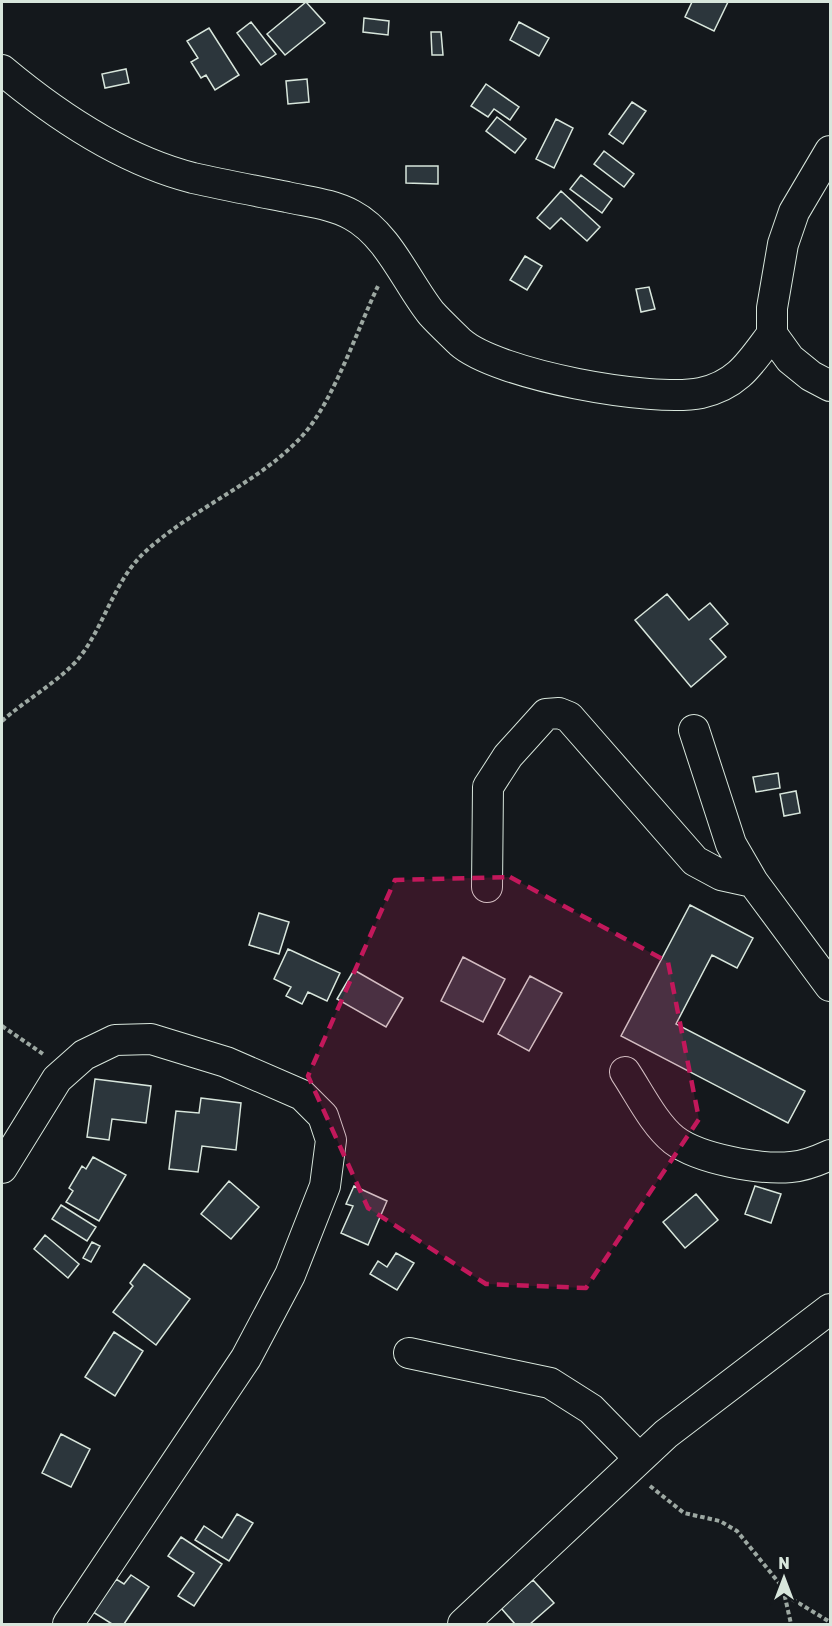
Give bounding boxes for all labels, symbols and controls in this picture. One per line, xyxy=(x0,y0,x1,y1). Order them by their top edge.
north arrow xyxy=(754,1548,814,1608)
text: N xyxy=(778,1554,790,1573)

